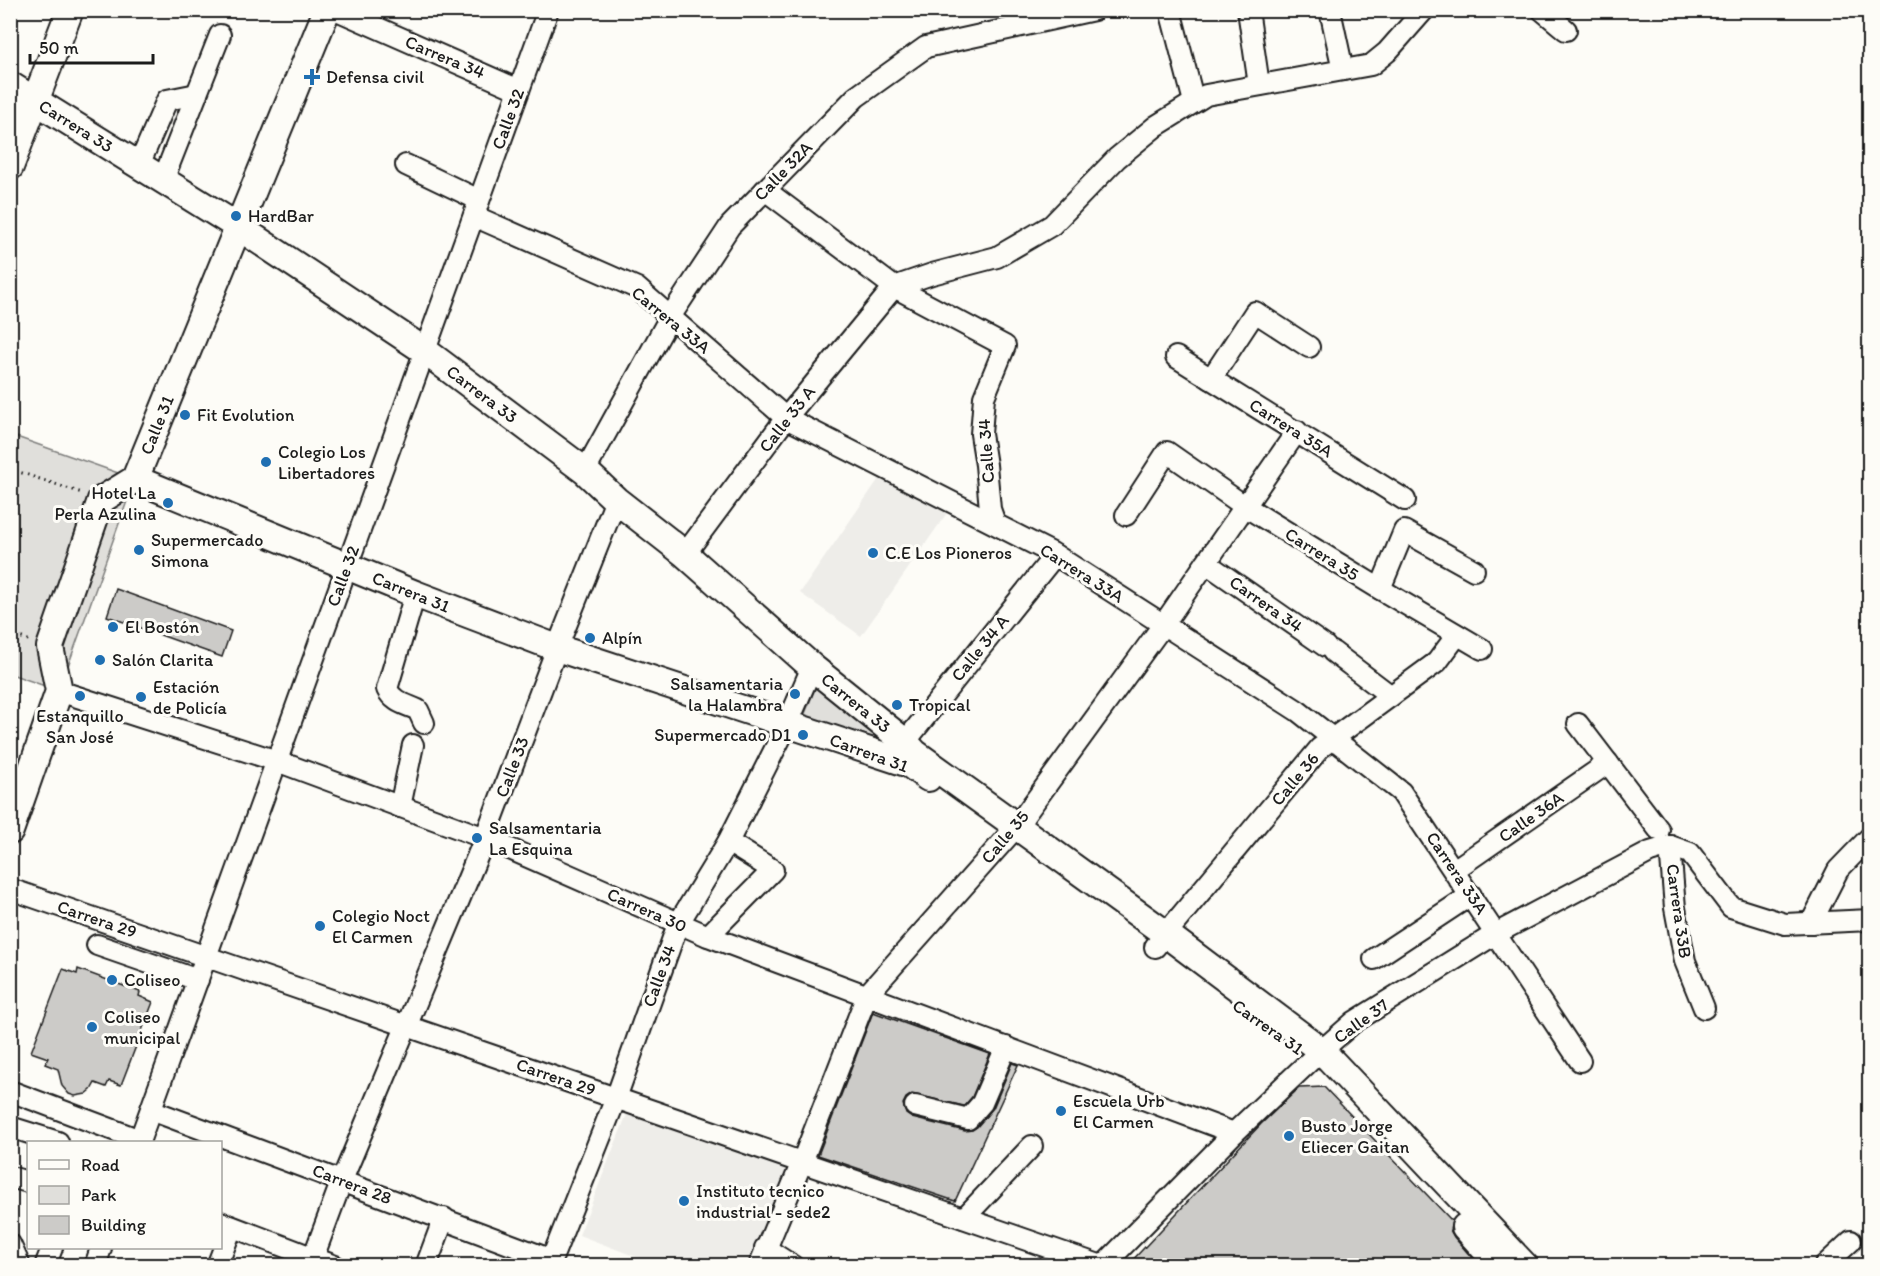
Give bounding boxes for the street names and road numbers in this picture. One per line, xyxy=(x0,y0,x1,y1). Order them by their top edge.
street label: Carrera 34 xyxy=(402,30,488,84)
street label: Calle 32 xyxy=(487,85,529,152)
street label: Carrera 33 xyxy=(35,95,117,158)
street label: Calle 32A xyxy=(749,136,817,205)
street label: Carrera 33A xyxy=(627,282,715,359)
street label: Carrera 33 xyxy=(442,360,522,428)
street label: Calle 33 A xyxy=(754,381,820,457)
street label: Calle 31 xyxy=(135,392,179,458)
street label: Carrera 35A xyxy=(1245,394,1337,463)
street label: Calle 34 xyxy=(973,418,999,484)
street label: Carrera 35 xyxy=(1281,523,1363,585)
street label: Carrera 33A xyxy=(1036,538,1129,608)
street label: Calle 32 xyxy=(322,542,364,609)
street label: Carrera 31 xyxy=(369,566,453,618)
street label: Carrera 34 xyxy=(1225,571,1307,637)
street label: Calle 34 A xyxy=(946,610,1014,686)
street label: Carrera 33 xyxy=(817,668,896,738)
street label: Carrera 31 xyxy=(827,729,911,777)
street label: Calle 33 xyxy=(490,733,534,801)
street label: Calle 36 xyxy=(1266,748,1324,810)
street label: Calle 36A xyxy=(1494,786,1568,847)
street label: Calle 35 xyxy=(976,806,1034,868)
street label: Carrera 33A xyxy=(1421,827,1493,919)
street label: Carrera 33B xyxy=(1661,862,1697,960)
street label: Carrera 30 xyxy=(604,883,690,937)
street label: Carrera 29 xyxy=(54,895,140,943)
street label: Calle 34 xyxy=(638,942,680,1010)
street label: Carrera 31 xyxy=(1228,994,1308,1060)
street label: Calle 37 xyxy=(1329,994,1393,1048)
street label: Carrera 29 xyxy=(513,1053,599,1101)
street label: Carrera 28 xyxy=(309,1159,395,1209)

